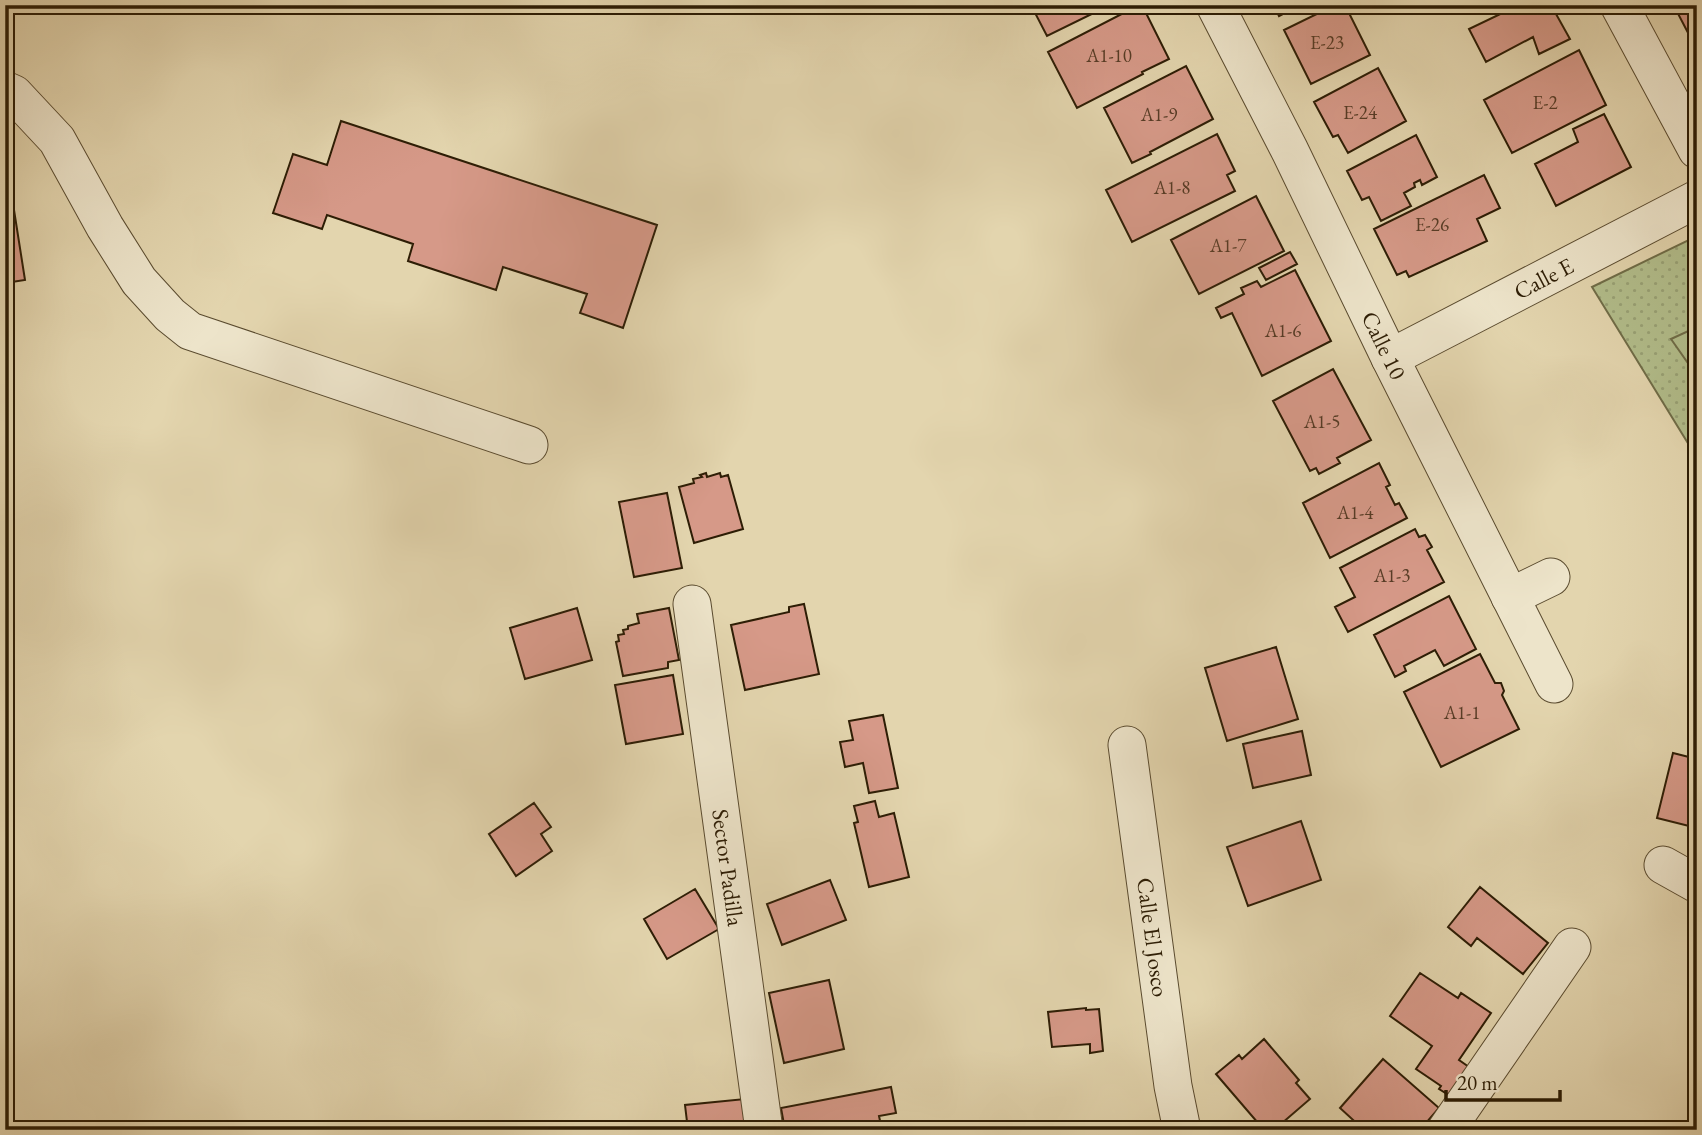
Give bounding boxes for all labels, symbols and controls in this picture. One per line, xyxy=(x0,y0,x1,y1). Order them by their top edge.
house number: E-23 xyxy=(1310,30,1344,55)
house number: A1-10 xyxy=(1085,43,1132,68)
house number: E-2 xyxy=(1532,90,1558,115)
house number: E-24 xyxy=(1343,100,1378,125)
house number: A1-9 xyxy=(1140,102,1177,127)
house number: A1-8 xyxy=(1153,175,1190,200)
house number: E-26 xyxy=(1415,212,1449,237)
house number: A1-7 xyxy=(1209,233,1247,258)
street label: Calle E xyxy=(1509,251,1579,306)
street label: Calle 10 xyxy=(1355,306,1413,384)
house number: A1-6 xyxy=(1264,318,1301,343)
house number: A1-5 xyxy=(1303,409,1340,434)
house number: A1-4 xyxy=(1336,500,1374,525)
house number: A1-3 xyxy=(1373,563,1410,588)
house number: A1-1 xyxy=(1443,700,1480,725)
street label: Sector Padilla xyxy=(705,807,751,929)
street label: Calle El Josco xyxy=(1130,876,1176,999)
scale bar xyxy=(1446,1058,1560,1102)
text: 20 m xyxy=(1457,1069,1498,1096)

